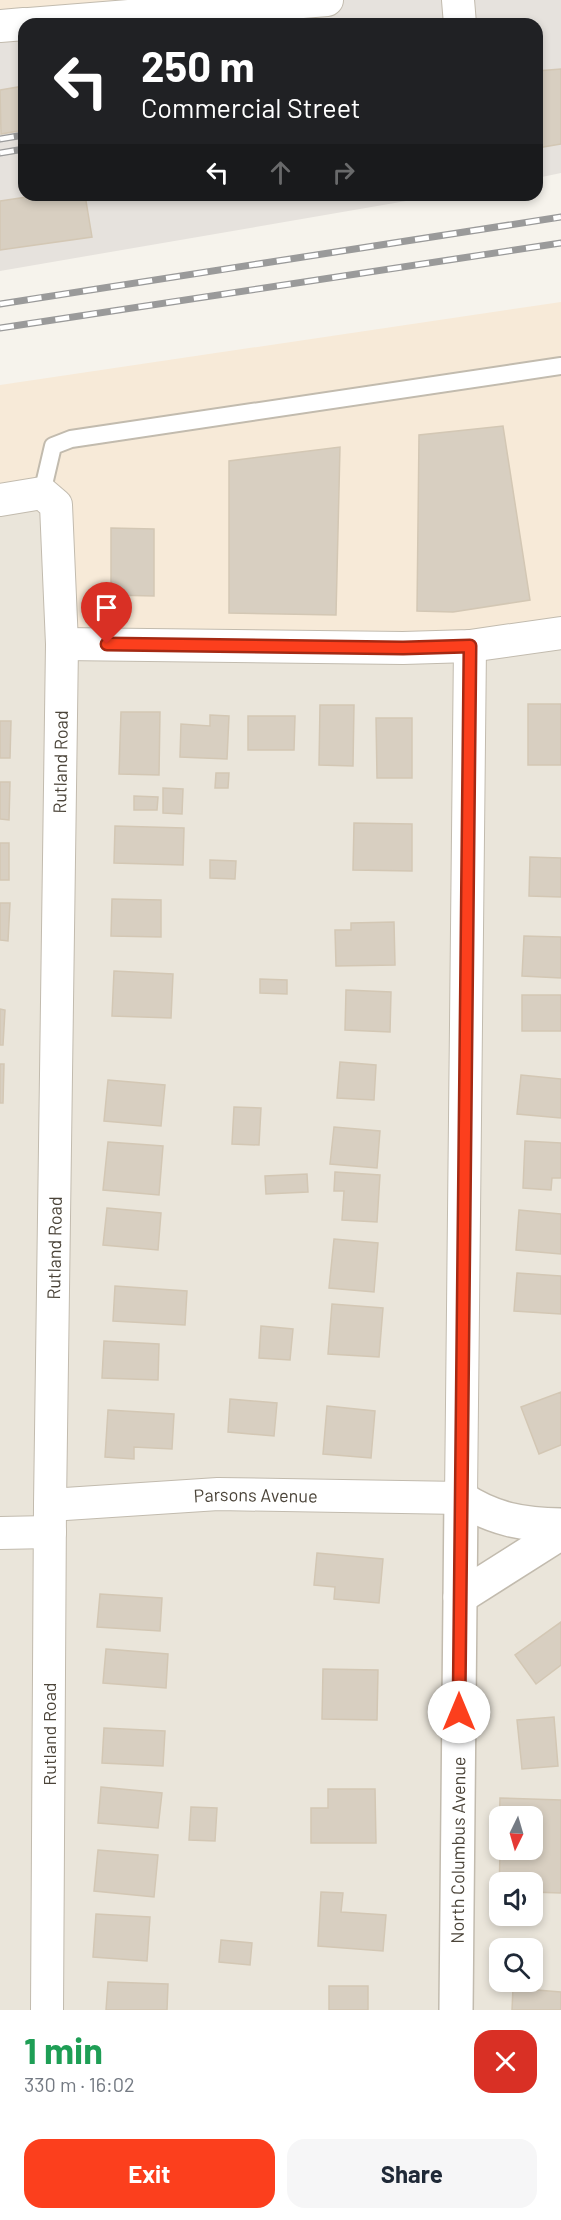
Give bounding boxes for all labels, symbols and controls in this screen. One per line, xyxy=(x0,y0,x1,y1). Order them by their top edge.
text: 250 m xyxy=(141,40,255,90)
icon: left xyxy=(42,42,120,120)
text: Commercial Street xyxy=(141,91,361,123)
icon: left xyxy=(201,156,234,189)
icon: ahead xyxy=(264,156,297,189)
icon: right xyxy=(327,156,360,189)
pin xyxy=(81,582,132,644)
icon: arrive xyxy=(90,591,123,624)
street label: Rutland Road xyxy=(48,710,72,814)
street label: Rutland Road xyxy=(42,1196,66,1300)
street label: Parsons Avenue xyxy=(193,1483,318,1507)
position arrow xyxy=(427,1680,491,1744)
street label: Rutland Road xyxy=(38,1682,60,1786)
street label: North Columbus Avenue xyxy=(446,1756,469,1944)
north arrow xyxy=(489,1806,543,1860)
map controls xyxy=(489,1806,543,1992)
button: sound xyxy=(489,1872,543,1926)
button: search xyxy=(489,1938,543,1992)
text: 1 min xyxy=(24,2028,103,2071)
button: close xyxy=(474,2030,537,2093)
text: 330 m · 16:02 xyxy=(24,2072,135,2096)
button: Exit xyxy=(24,2139,275,2208)
button: Share xyxy=(287,2139,537,2208)

